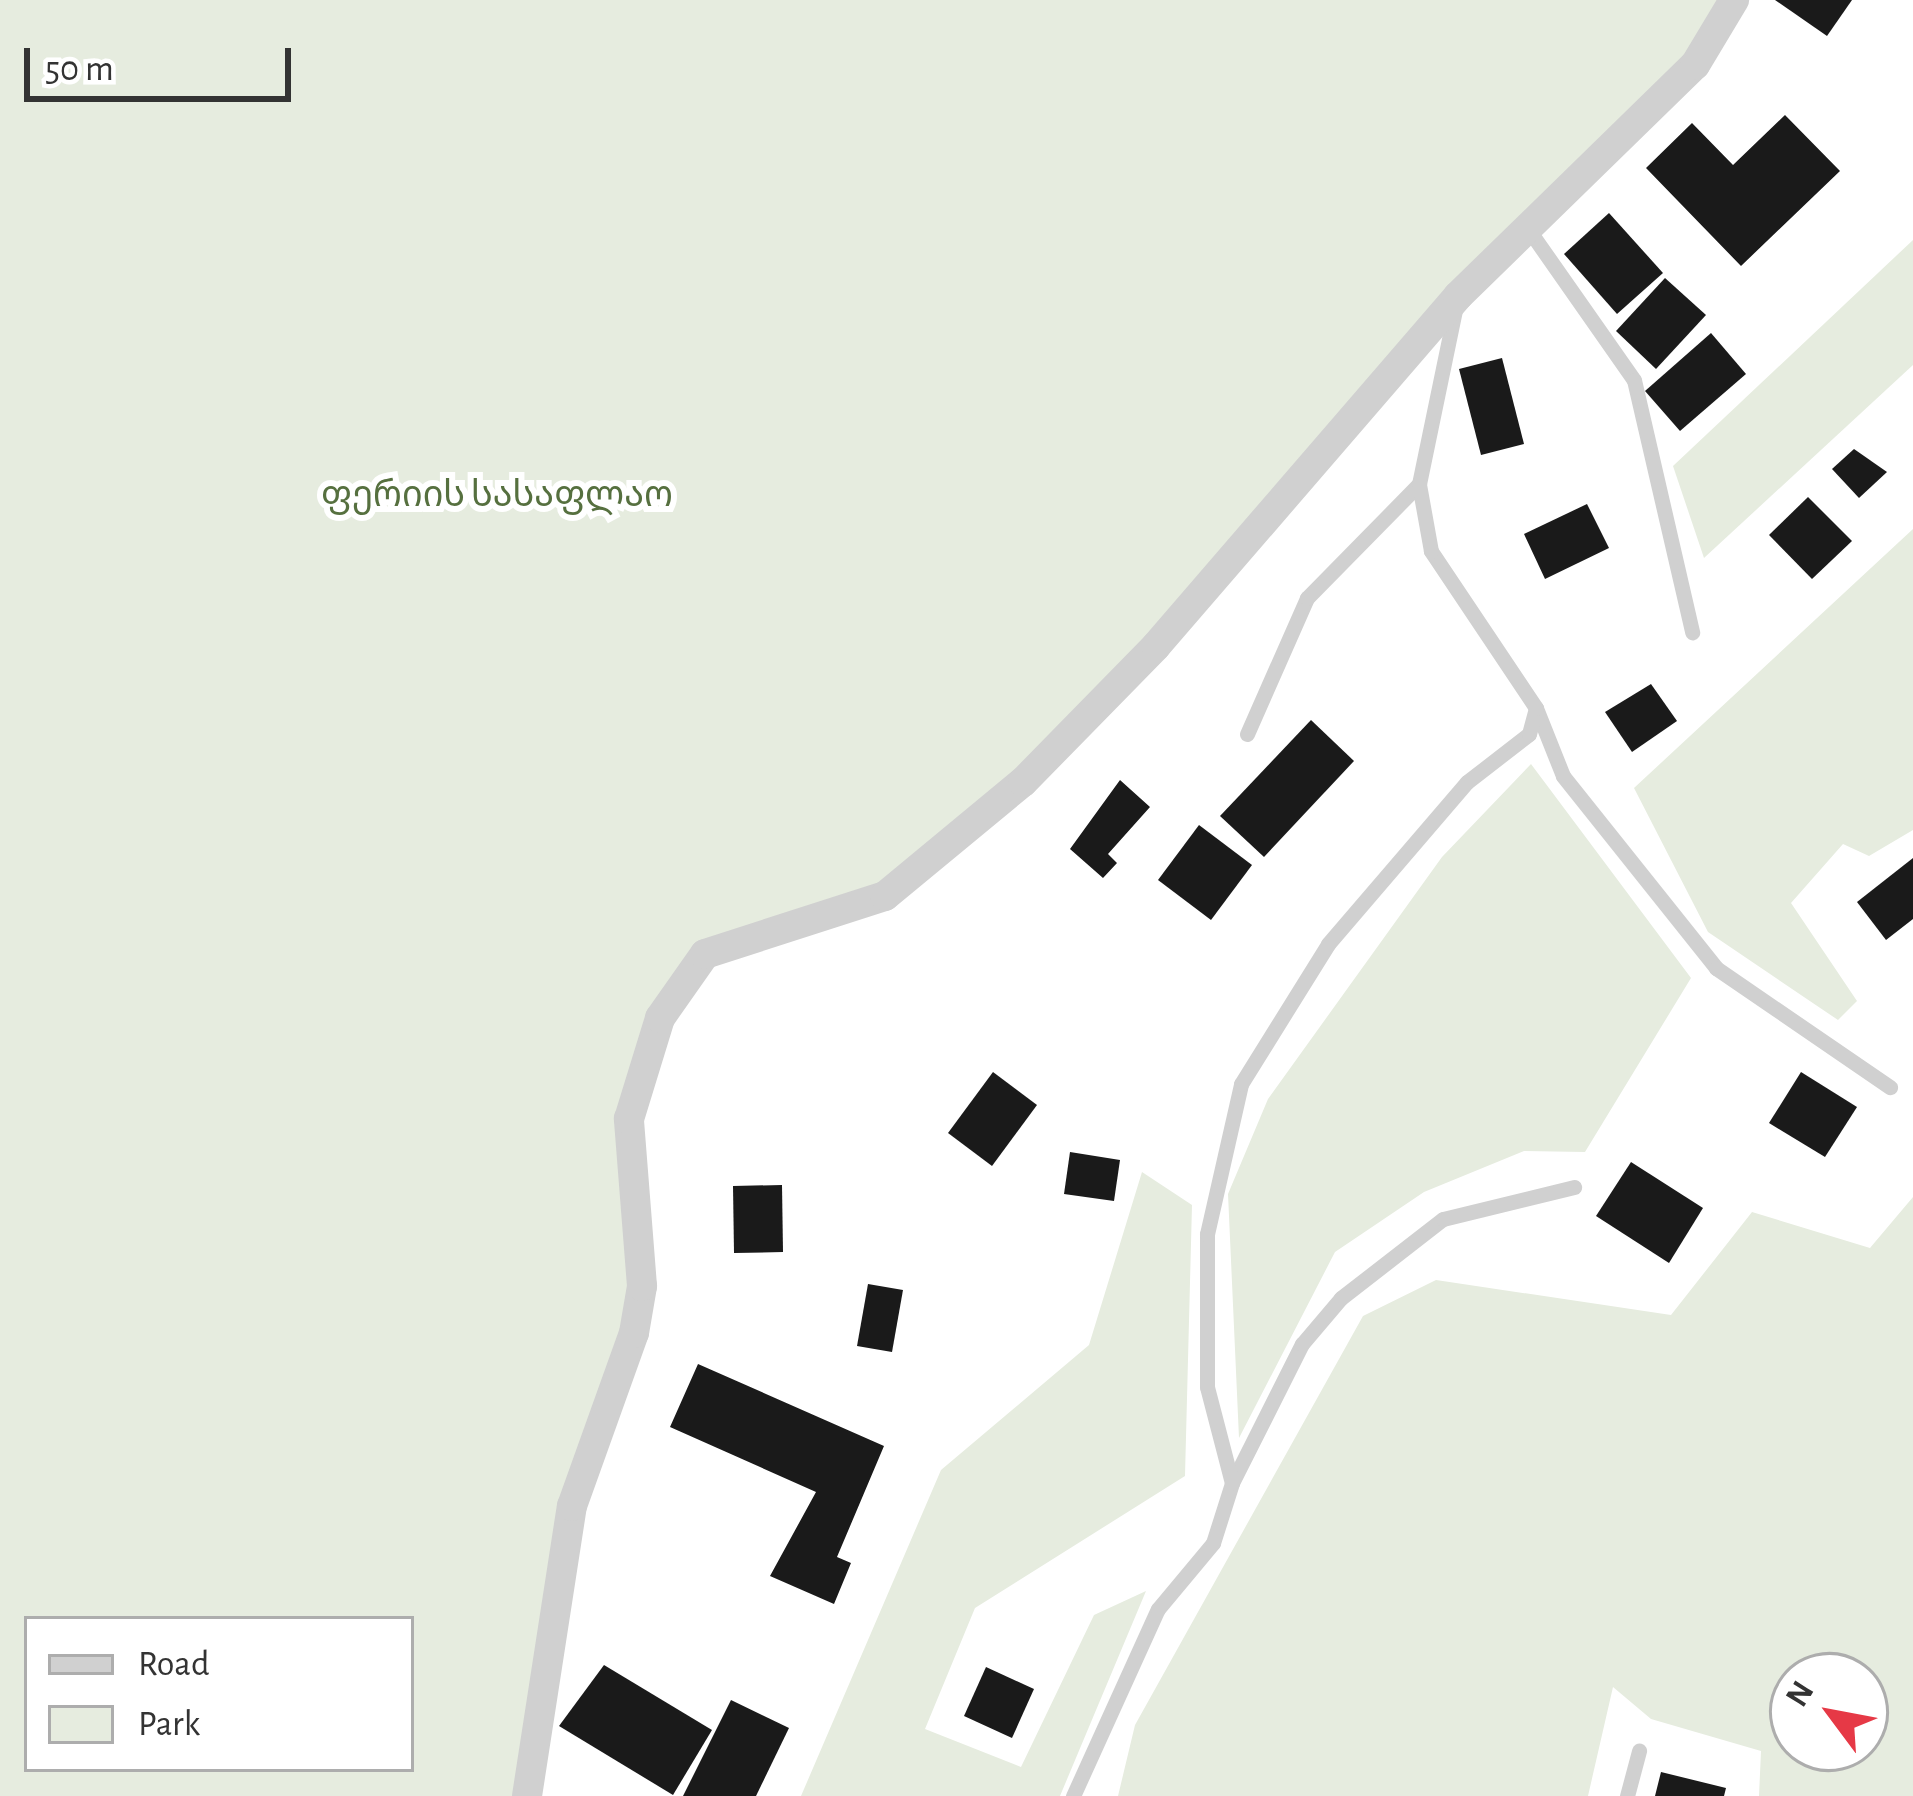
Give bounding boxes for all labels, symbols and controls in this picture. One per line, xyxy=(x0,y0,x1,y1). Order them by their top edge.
scale bar xyxy=(30,24,297,98)
text: 50 m xyxy=(45,51,114,87)
park label: ფერიის სასაფლაო xyxy=(321,474,673,518)
legend xyxy=(24,1616,414,1772)
text: Road xyxy=(138,1646,210,1682)
north arrow xyxy=(1769,1652,1889,1772)
text: N xyxy=(1781,1676,1821,1713)
text: Park xyxy=(138,1706,200,1742)

